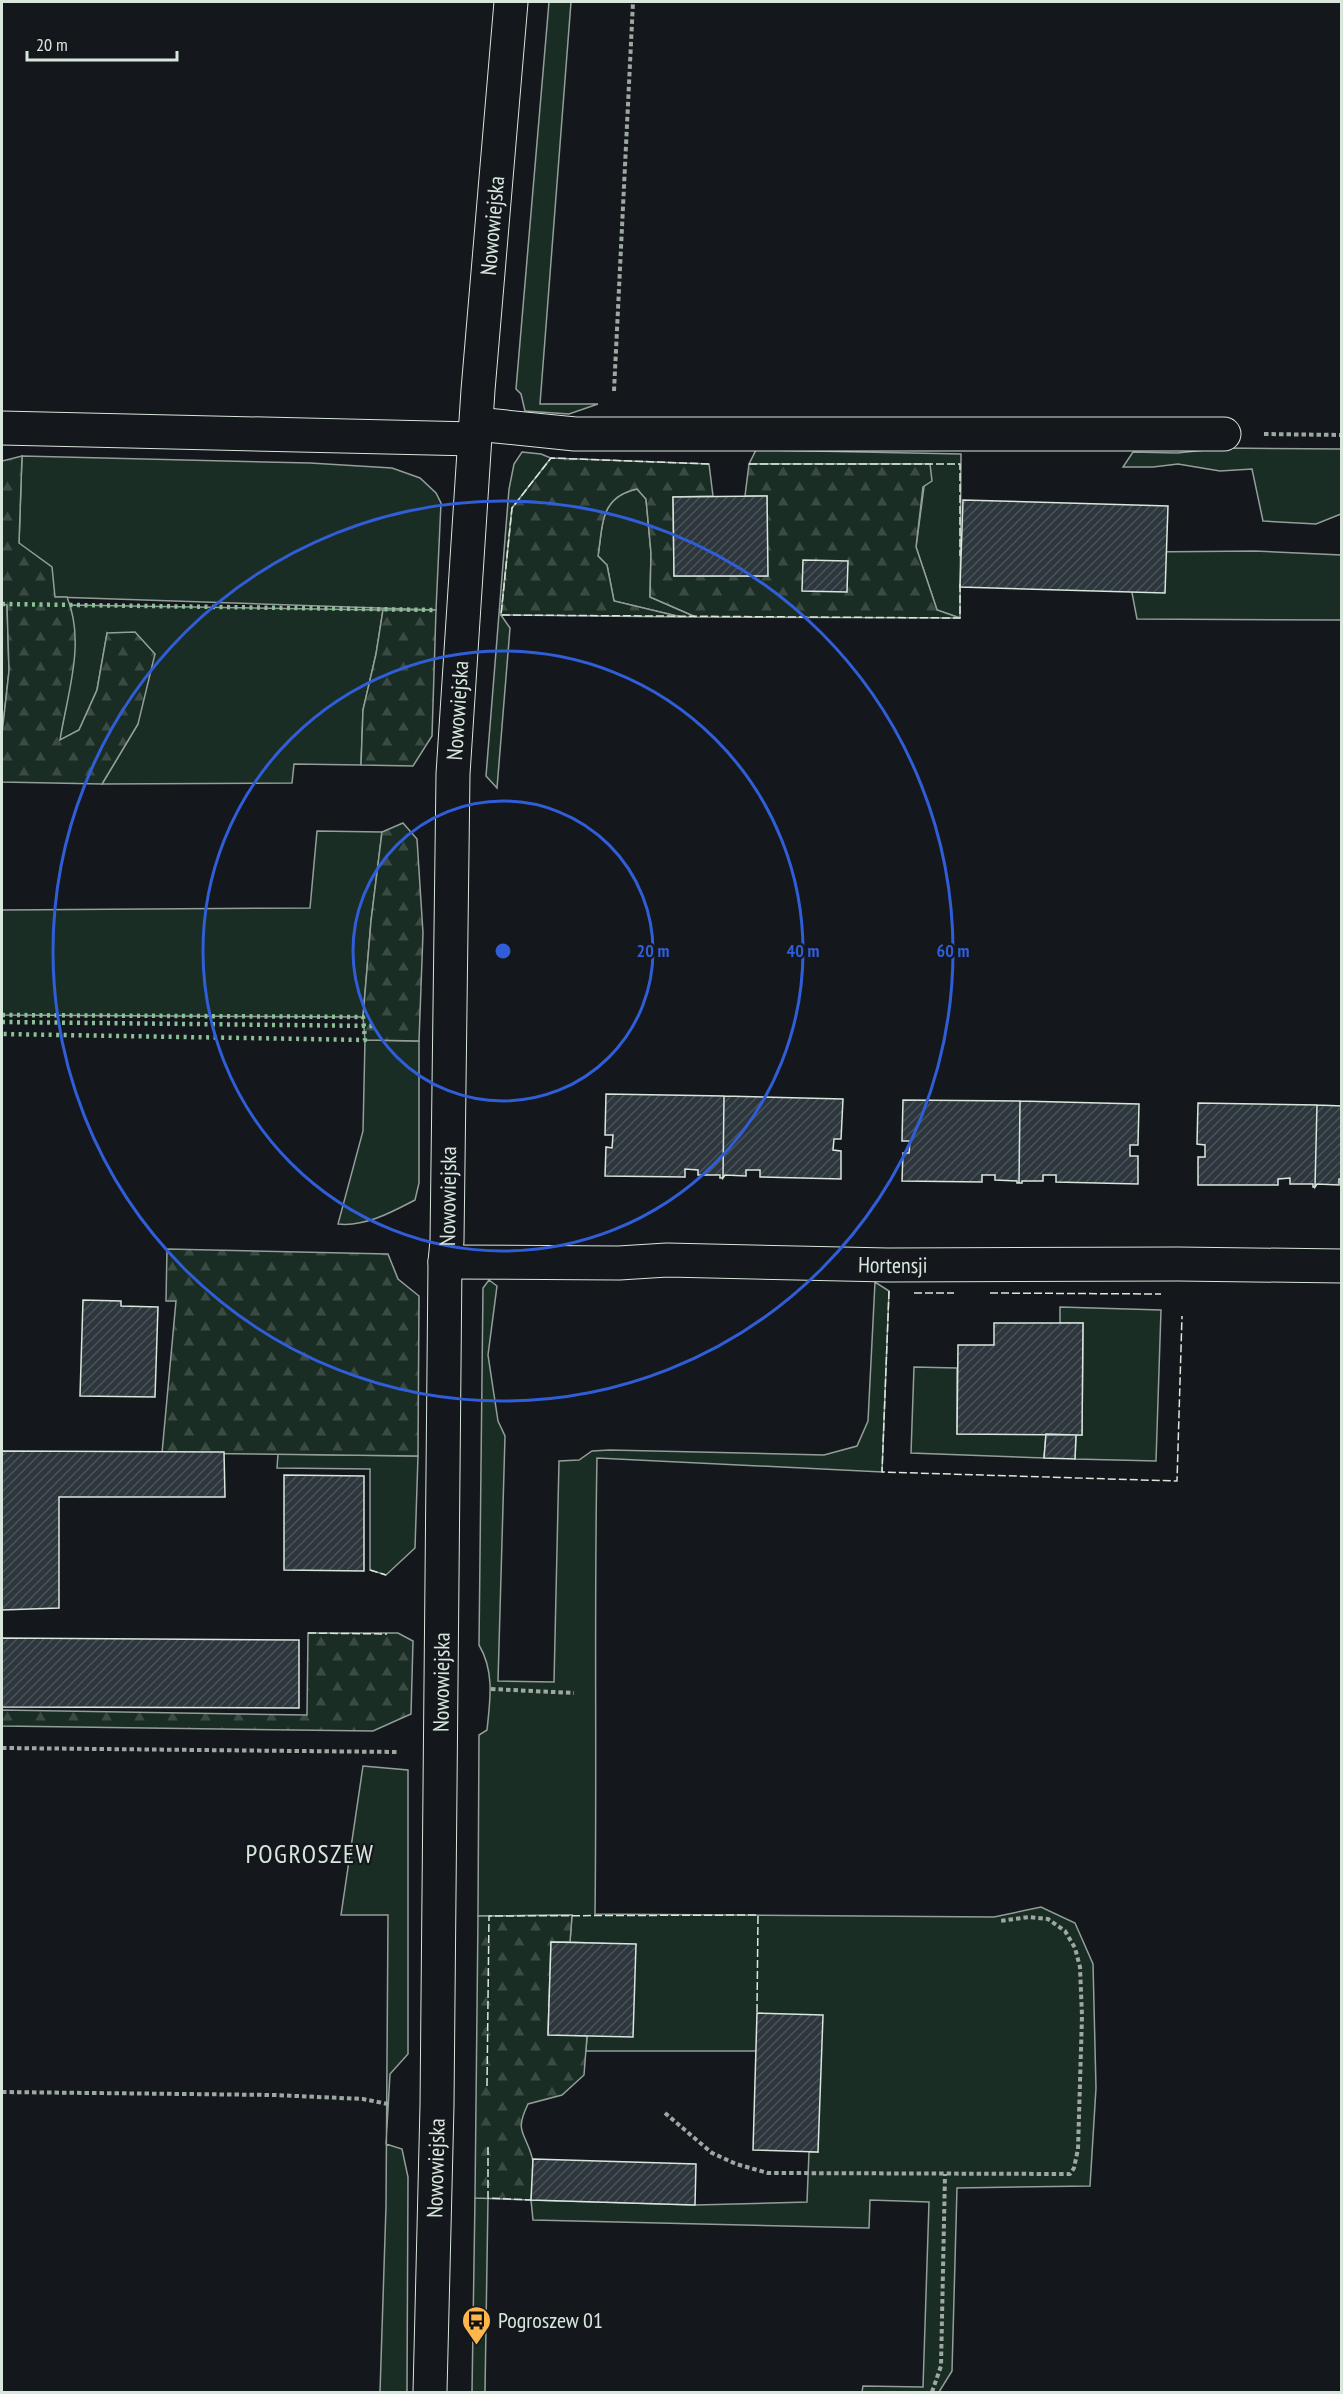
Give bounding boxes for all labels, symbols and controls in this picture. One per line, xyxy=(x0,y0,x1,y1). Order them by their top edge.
scale bar xyxy=(27,24,177,62)
text: 20 m xyxy=(36,33,68,56)
street label: Nowowiejska xyxy=(474,175,510,276)
street label: Nowowiejska xyxy=(440,660,474,761)
text: 20 m xyxy=(637,939,669,962)
text: 40 m xyxy=(787,939,819,962)
text: 60 m xyxy=(937,939,969,962)
centre of rings xyxy=(493,941,513,961)
street label: Nowowiejska xyxy=(433,1146,462,1246)
street label: Hortensji xyxy=(858,1250,928,1279)
street label: Nowowiejska xyxy=(427,1632,455,1732)
district label: POGROSZEW xyxy=(245,1837,375,1870)
street label: Nowowiejska xyxy=(420,2118,451,2218)
bus stop icon: Pogroszew 01 xyxy=(461,2304,493,2346)
place label: Pogroszew 01 xyxy=(498,2306,603,2334)

